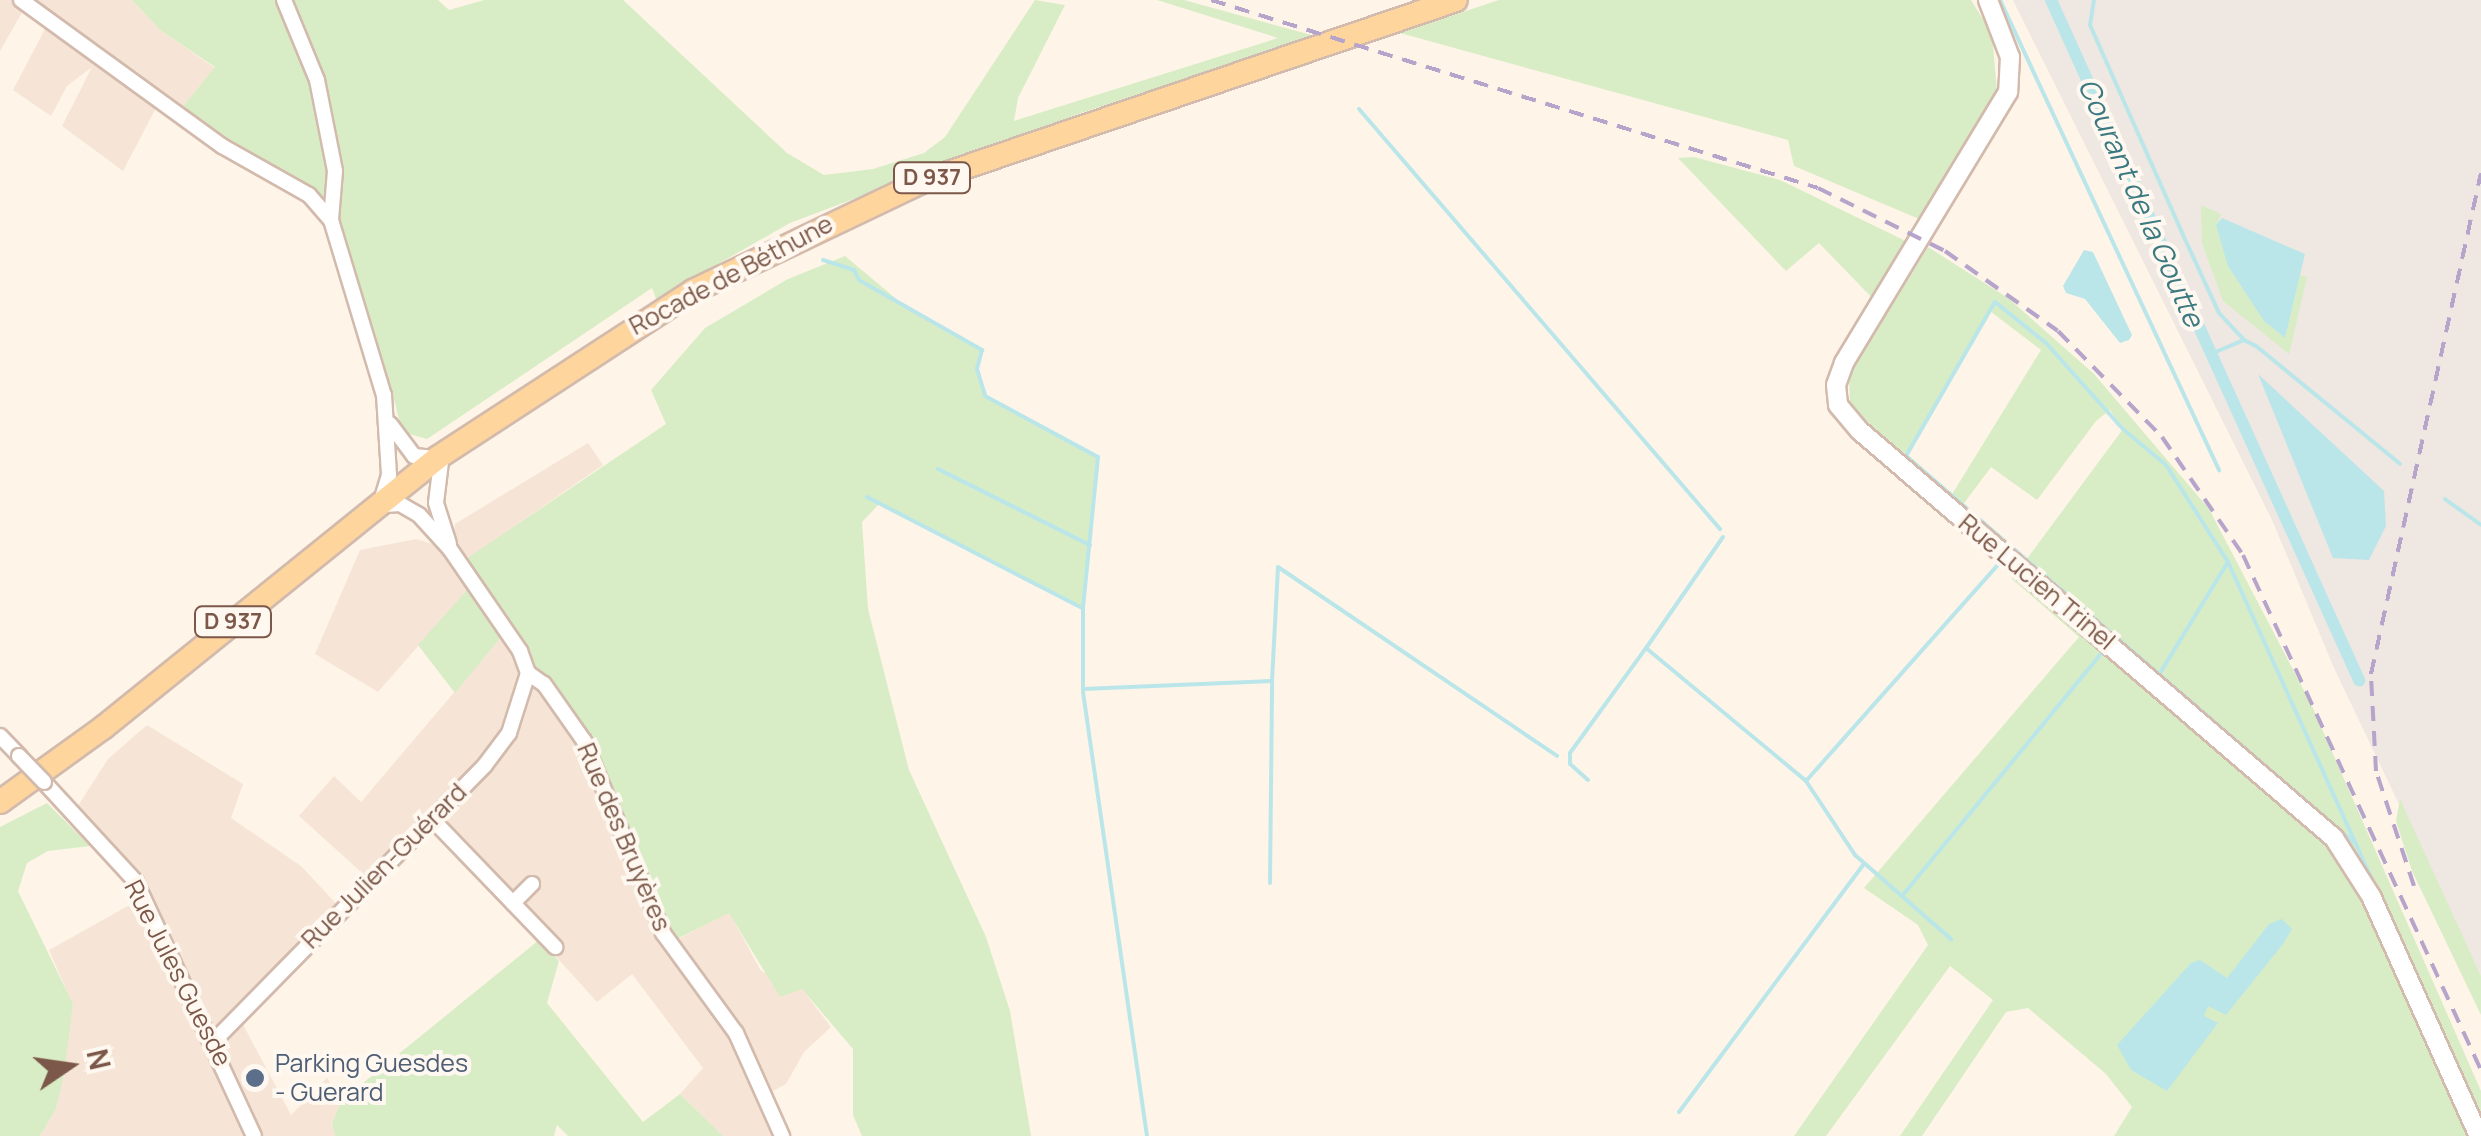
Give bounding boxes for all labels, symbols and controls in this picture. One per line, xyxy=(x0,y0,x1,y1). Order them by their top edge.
water label: Courant de la Goutte xyxy=(2072,73,2212,331)
road number: D 937 xyxy=(892,161,972,195)
street label: Rocade de Béthune xyxy=(624,209,838,341)
street label: Rue Lucien Trinel xyxy=(1953,508,2121,656)
road number: D 937 xyxy=(193,605,273,639)
street label: Rue des Bruyères xyxy=(571,739,677,935)
street label: Rue Julien-Guérard xyxy=(295,777,473,955)
street label: Rue Jules Guesde xyxy=(118,875,238,1071)
north arrow xyxy=(20,1016,120,1116)
text: N xyxy=(78,1045,120,1073)
place label: Parking Guesdes - Guerard xyxy=(275,1049,468,1108)
marker: Parking Guesdes - Guerard xyxy=(244,1067,266,1089)

